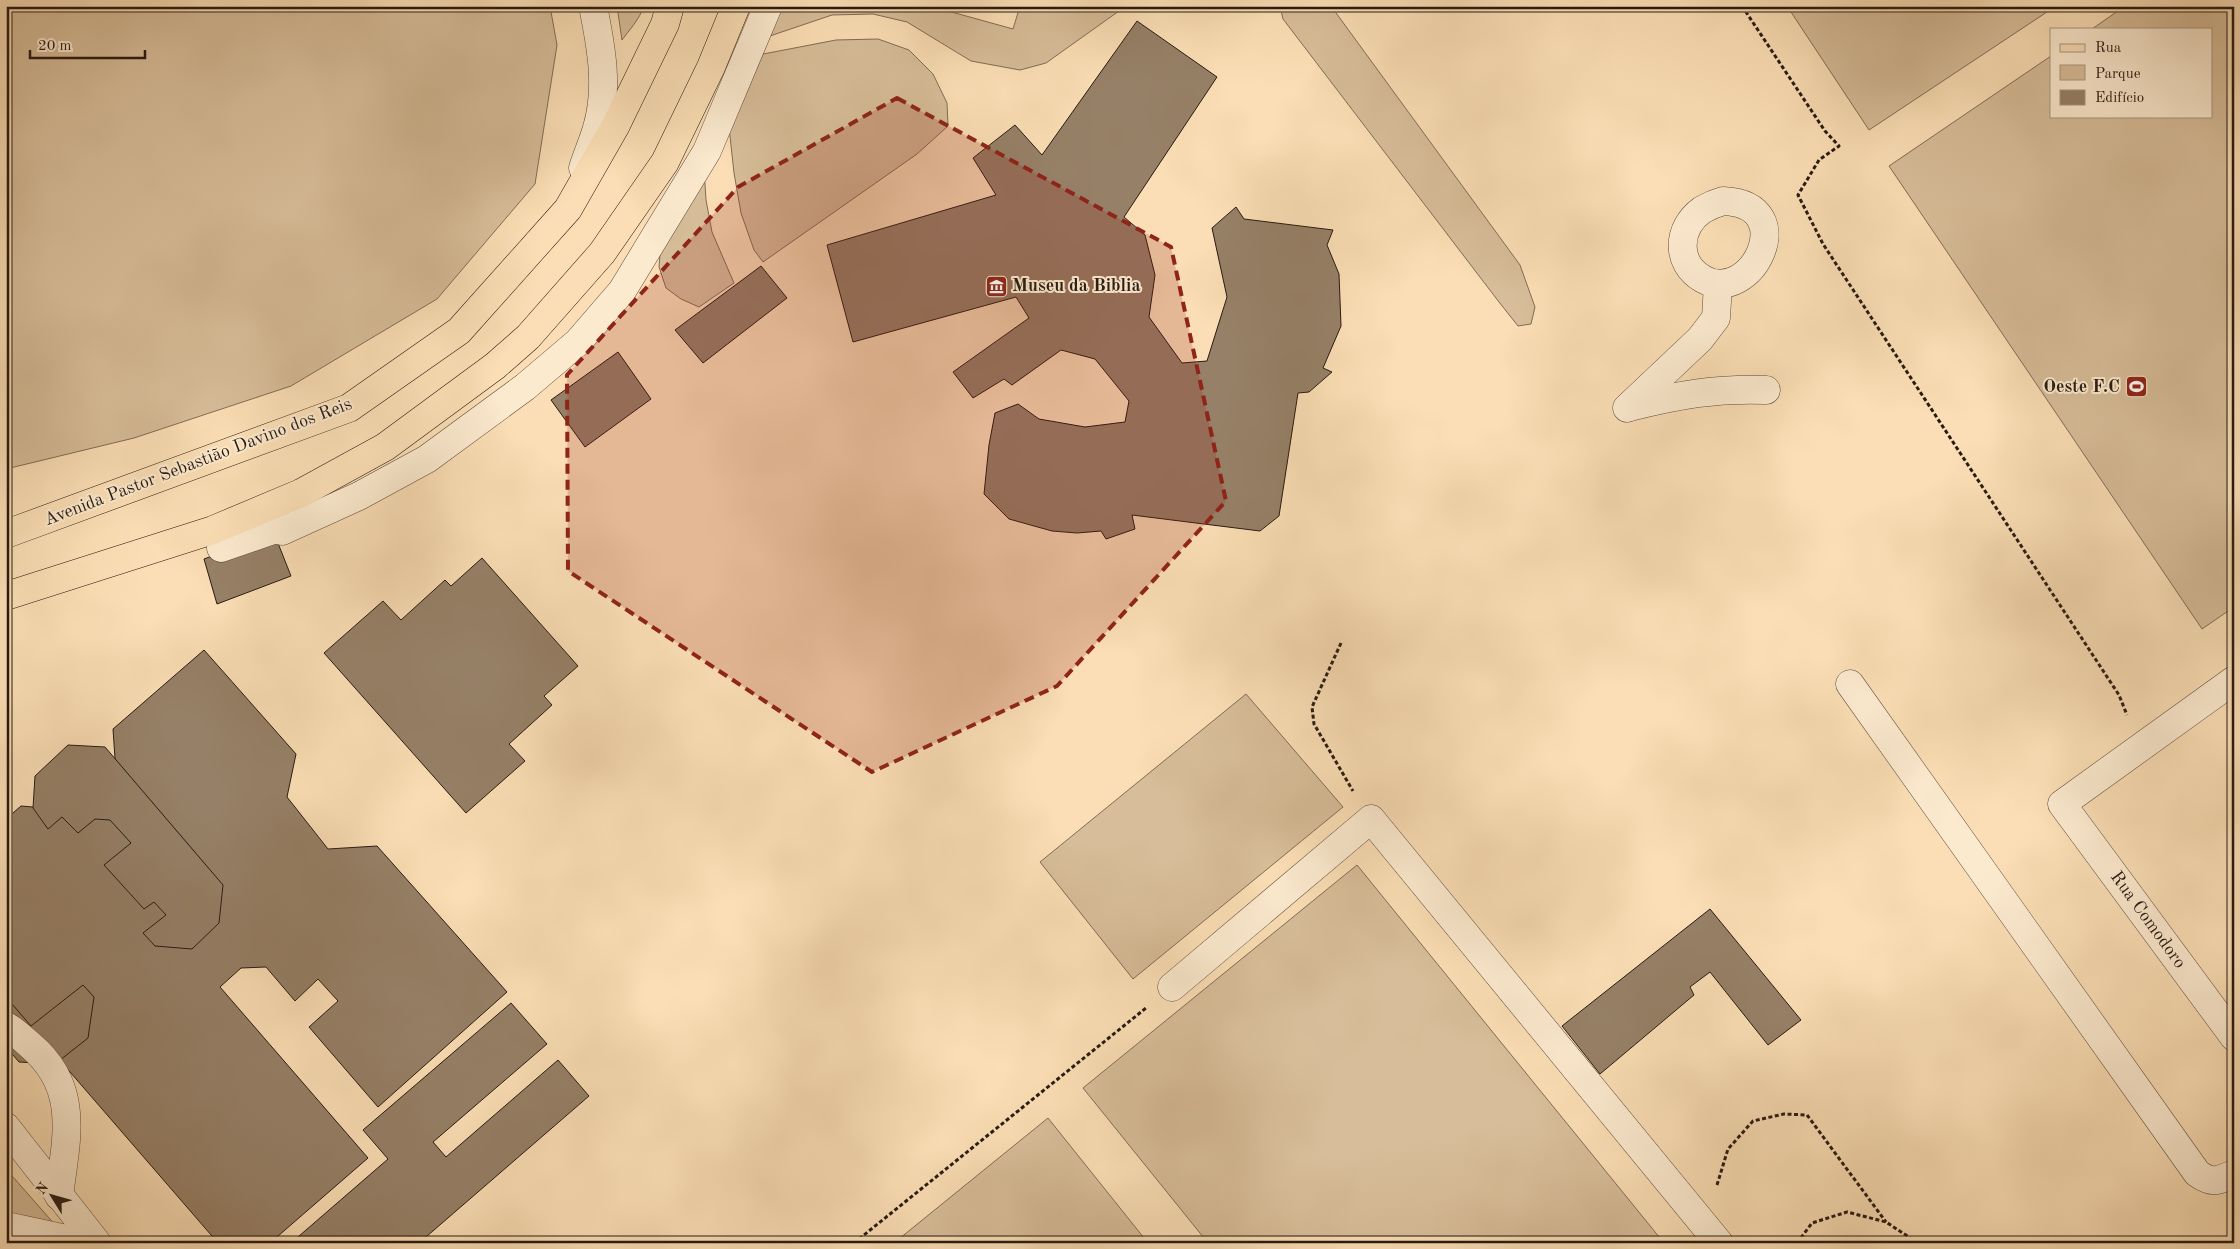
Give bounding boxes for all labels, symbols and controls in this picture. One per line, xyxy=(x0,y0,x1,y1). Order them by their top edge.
scale bar xyxy=(30,28,145,60)
legend xyxy=(2050,28,2212,118)
text: 20 m xyxy=(38,39,72,54)
text: Rua xyxy=(2095,41,2122,56)
text: Parque xyxy=(2095,67,2141,82)
text: Edifício xyxy=(2095,91,2144,106)
museum icon: Museu da Biblia xyxy=(984,274,1008,298)
place label: Museu da Biblia xyxy=(1012,277,1141,295)
sports icon: Oeste F.C xyxy=(2124,375,2148,399)
place label: Oeste F.C xyxy=(2043,378,2120,396)
street label: Avenida Pastor Sebastião Davino dos Reis xyxy=(42,395,355,529)
street label: Rua Comodoro xyxy=(2107,868,2189,972)
north arrow xyxy=(28,1172,78,1222)
text: N xyxy=(34,1180,51,1197)

